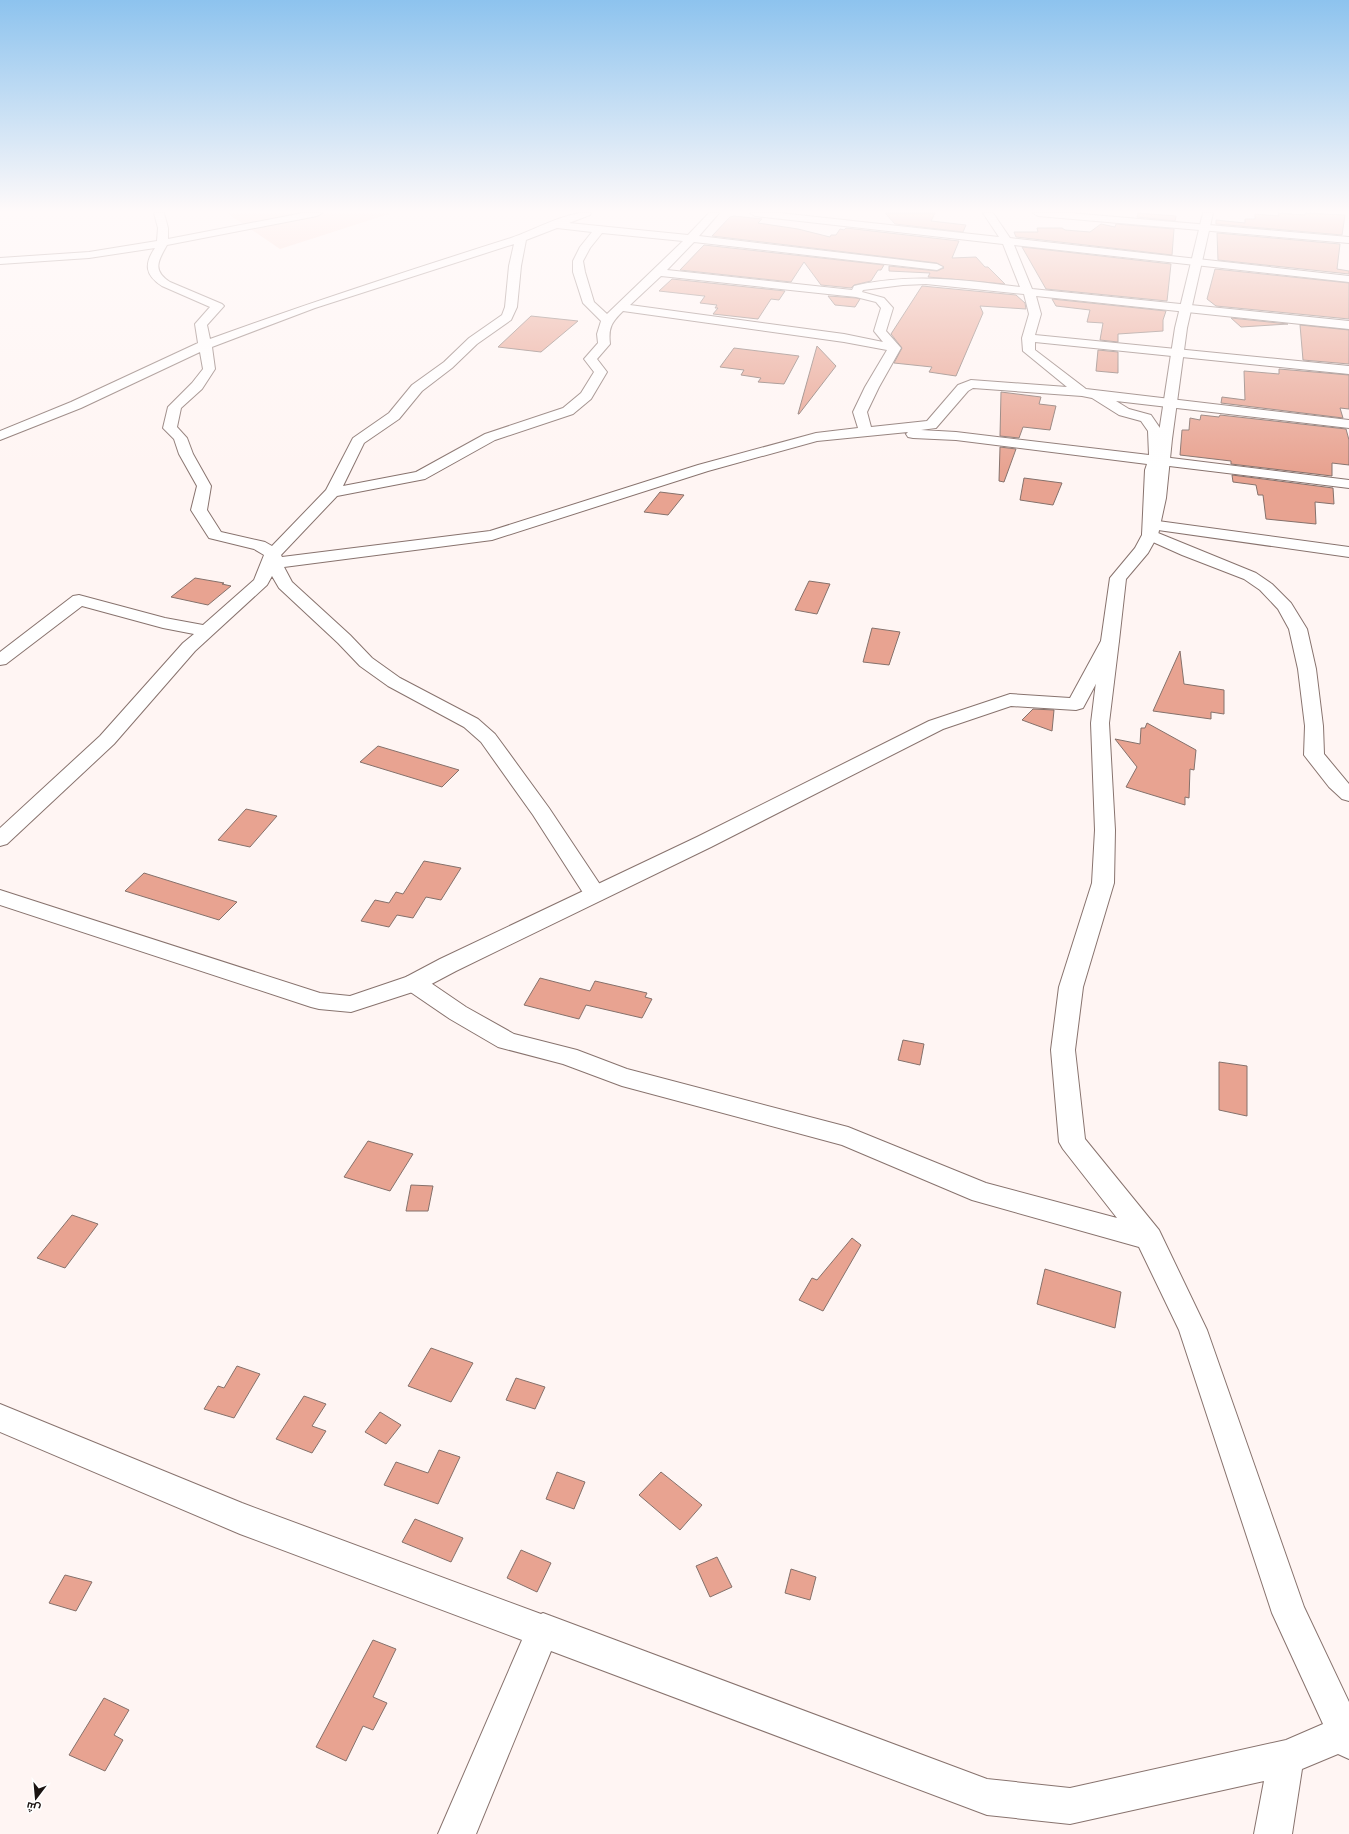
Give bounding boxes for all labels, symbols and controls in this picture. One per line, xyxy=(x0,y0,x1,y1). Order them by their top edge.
north arrow xyxy=(16,1778,56,1818)
text: ش xyxy=(25,1799,42,1816)

